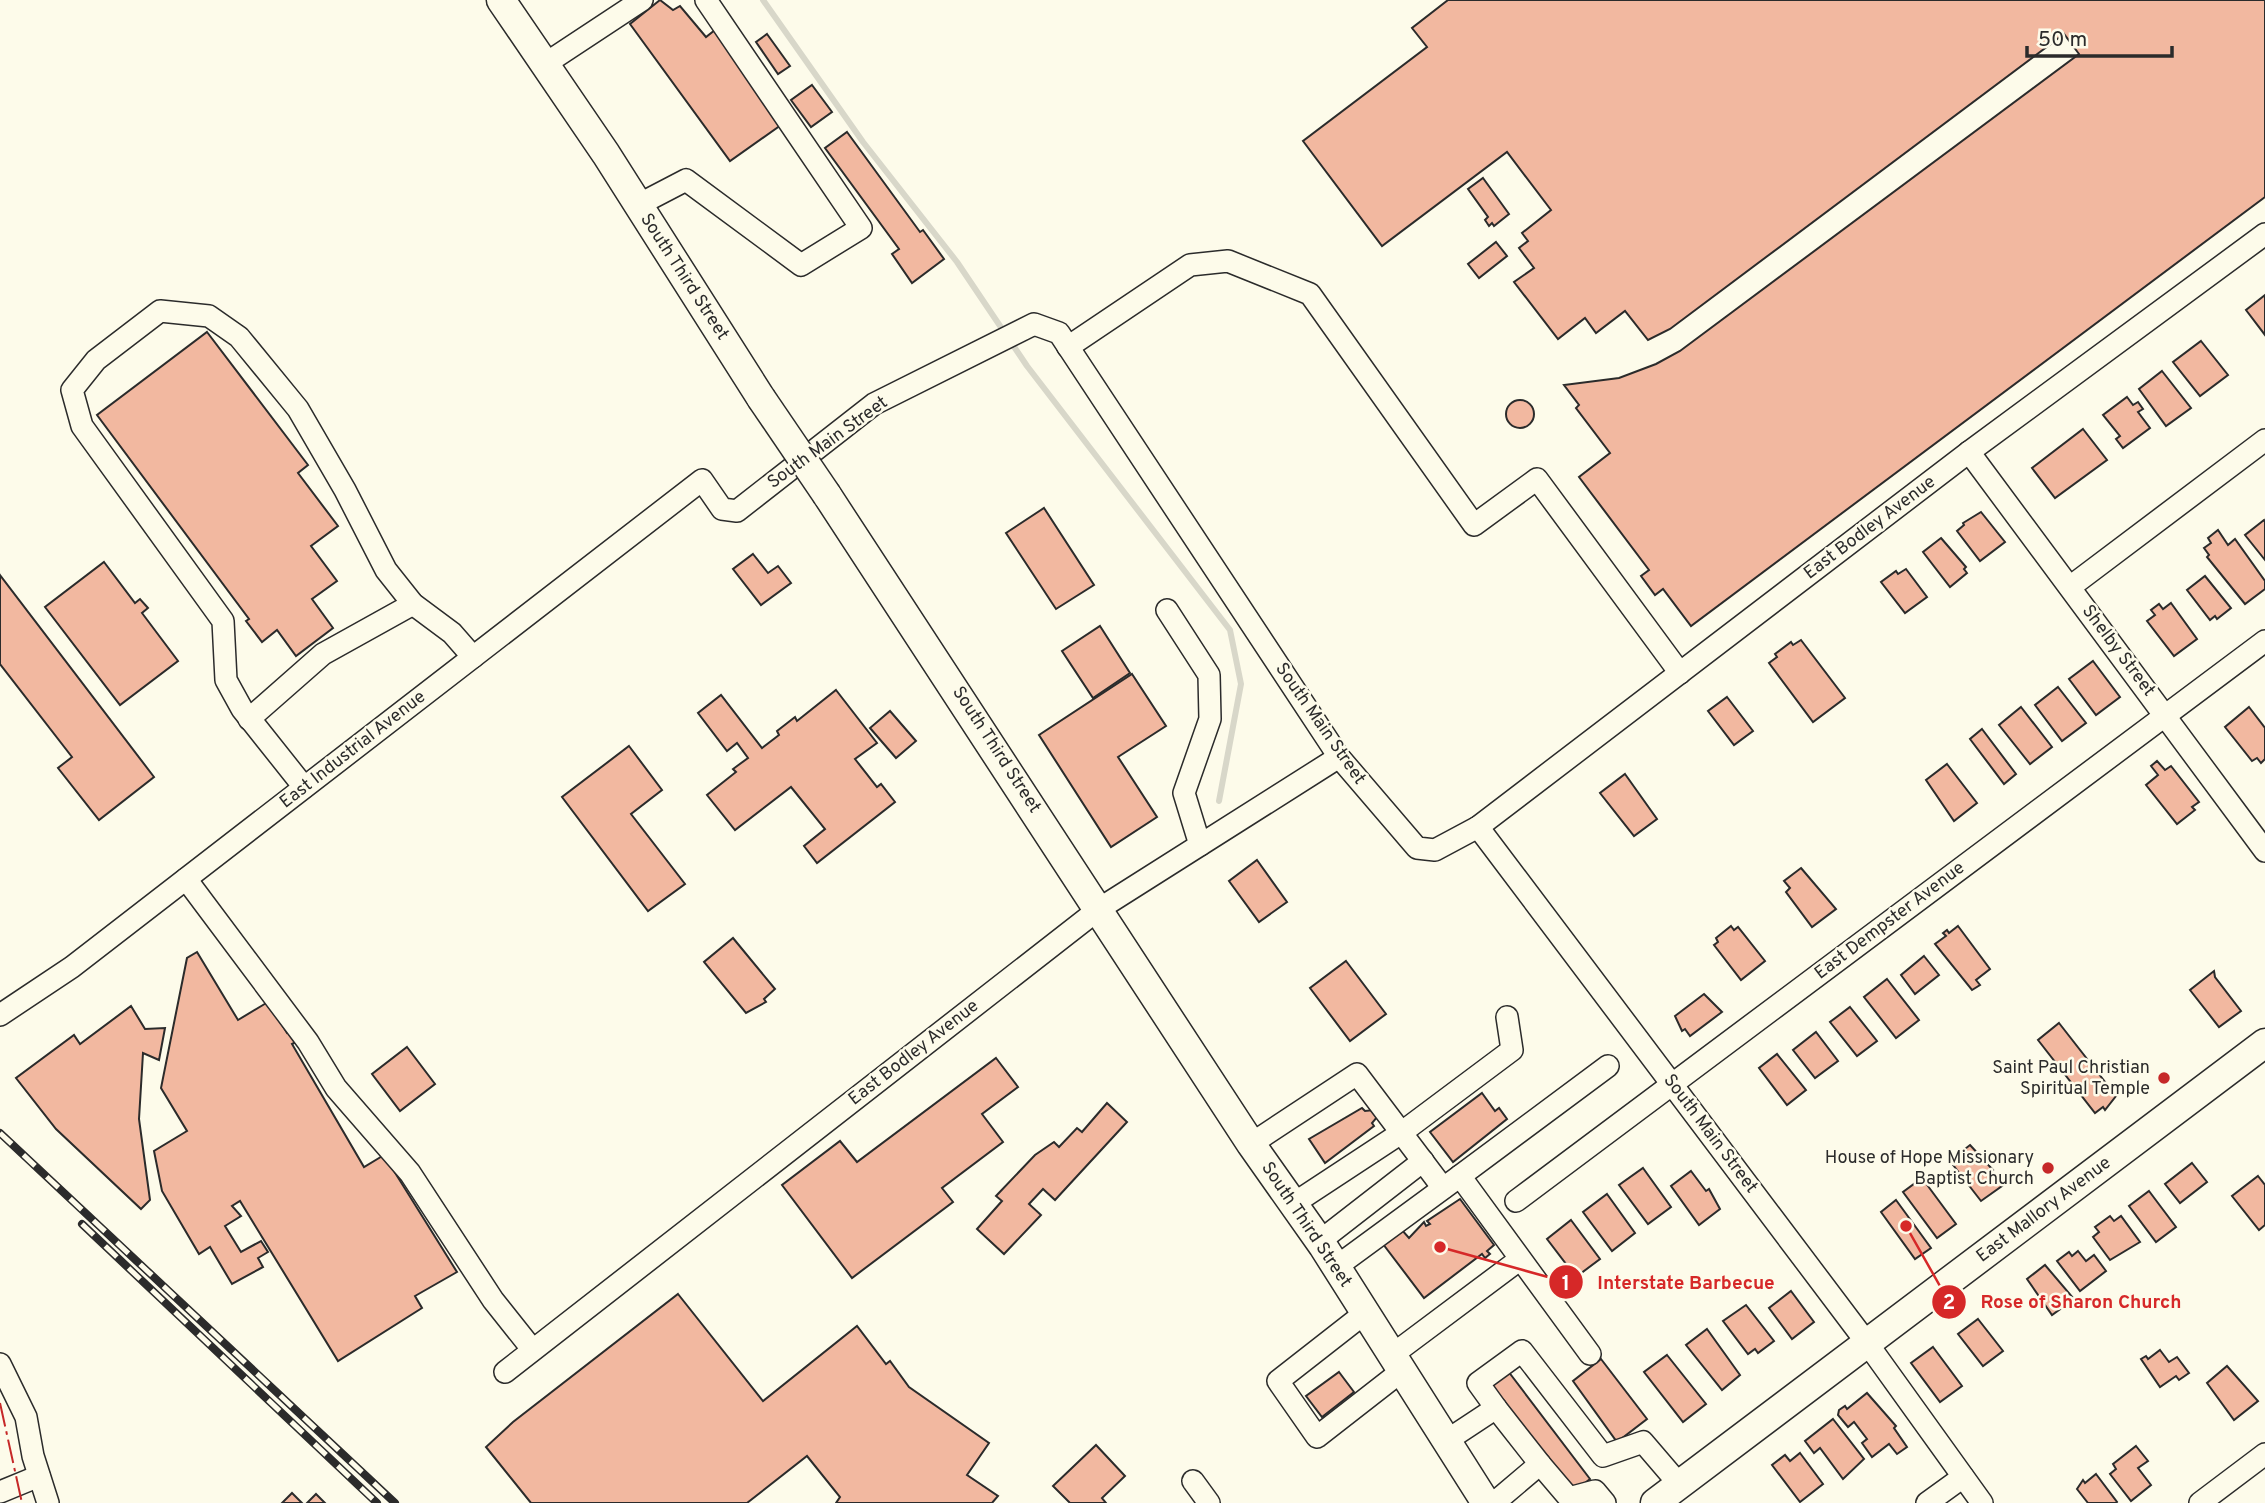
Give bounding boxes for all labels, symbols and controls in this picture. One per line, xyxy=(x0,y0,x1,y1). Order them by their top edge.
scale bar xyxy=(2027,14,2172,58)
text: 50 m xyxy=(2038,27,2087,54)
street label: South Third Street xyxy=(634,209,734,345)
street label: South Main Street xyxy=(763,392,893,494)
street label: East Bodley Avenue xyxy=(1800,471,1940,585)
street label: Shelby Street xyxy=(2076,601,2160,701)
street label: South Main Street xyxy=(1269,659,1371,789)
street label: South Third Street xyxy=(946,682,1046,818)
street label: East Industrial Avenue xyxy=(275,686,431,814)
street label: East Dempster Avenue xyxy=(1810,857,1970,985)
street label: East Bodley Avenue xyxy=(844,995,984,1111)
place label: Saint Paul Christian Spiritual Temple xyxy=(1992,1057,2150,1101)
street label: South Main Street xyxy=(1658,1070,1762,1198)
marker: Saint Paul Christian Spiritual Temple xyxy=(2156,1070,2172,1086)
place label: House of Hope Missionary Baptist Church xyxy=(1825,1147,2034,1191)
street label: East Mallory Avenue xyxy=(1972,1152,2116,1268)
street label: South Third Street xyxy=(1256,1158,1356,1292)
marker: House of Hope Missionary Baptist Church xyxy=(2040,1160,2056,1176)
callout: Interstate Barbecue xyxy=(1549,1262,1789,1302)
text: 1 xyxy=(1562,1271,1570,1298)
text: Interstate Barbecue xyxy=(1597,1272,1775,1296)
callout: Rose of Sharon Church xyxy=(1931,1282,2195,1322)
text: 2 xyxy=(1943,1290,1955,1317)
text: Rose of Sharon Church xyxy=(1980,1291,2182,1315)

